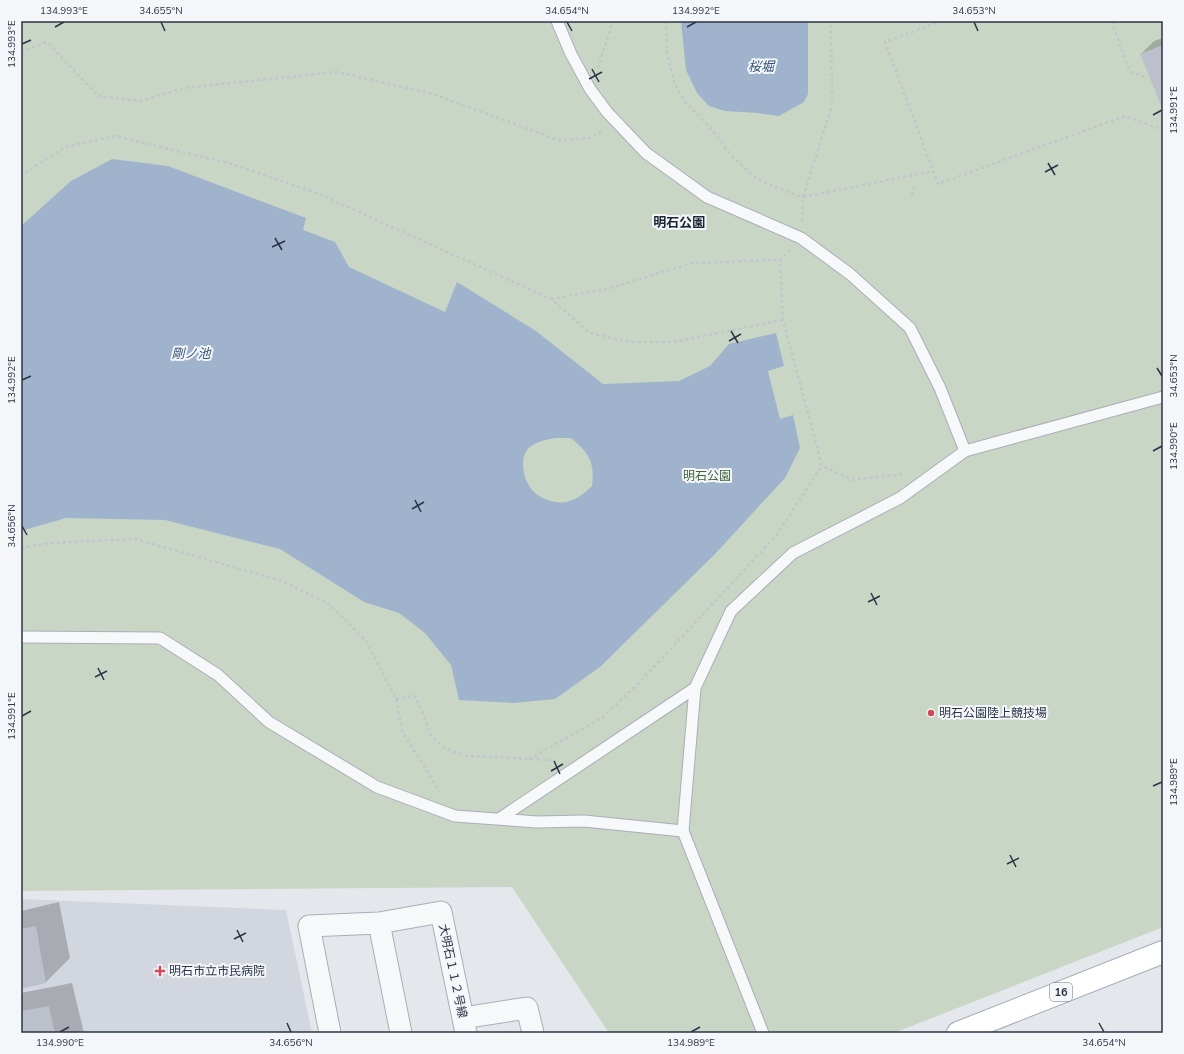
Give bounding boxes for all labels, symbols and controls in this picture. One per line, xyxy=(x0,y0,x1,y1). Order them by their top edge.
text: 134.993°E xyxy=(40,4,88,18)
text: 34.655°N xyxy=(139,4,183,18)
text: 34.654°N xyxy=(545,4,589,18)
text: 134.992°E xyxy=(672,4,720,18)
text: 34.653°N xyxy=(952,4,996,18)
text: 134.993°E xyxy=(5,20,19,68)
water label: 桜堀 xyxy=(748,58,776,76)
text: 134.991°E xyxy=(1167,86,1181,134)
district label: 明石公園 xyxy=(653,214,705,232)
water label: 剛ノ池 xyxy=(171,345,212,363)
text: 34.653°N xyxy=(1167,354,1181,398)
text: 134.992°E xyxy=(5,356,19,404)
text: 134.990°E xyxy=(1167,422,1181,470)
park label: 明石公園 xyxy=(683,468,731,484)
text: 34.656°N xyxy=(5,504,19,548)
text: 134.991°E xyxy=(5,692,19,740)
place label: 明石公園陸上競技場 xyxy=(939,705,1047,721)
marker: 明石公園陸上競技場 xyxy=(926,708,936,718)
text: 134.989°E xyxy=(1167,758,1181,806)
street label: 大明石１１２号線 xyxy=(435,922,471,1020)
place label: 明石市立市民病院 xyxy=(169,963,265,979)
marker: 明石市立市民病院 xyxy=(154,965,166,977)
road number: 16 xyxy=(1050,983,1072,1001)
text: 134.990°E xyxy=(36,1036,84,1050)
text: 34.656°N xyxy=(269,1036,313,1050)
text: 134.989°E xyxy=(667,1036,715,1050)
text: 34.654°N xyxy=(1082,1036,1126,1050)

